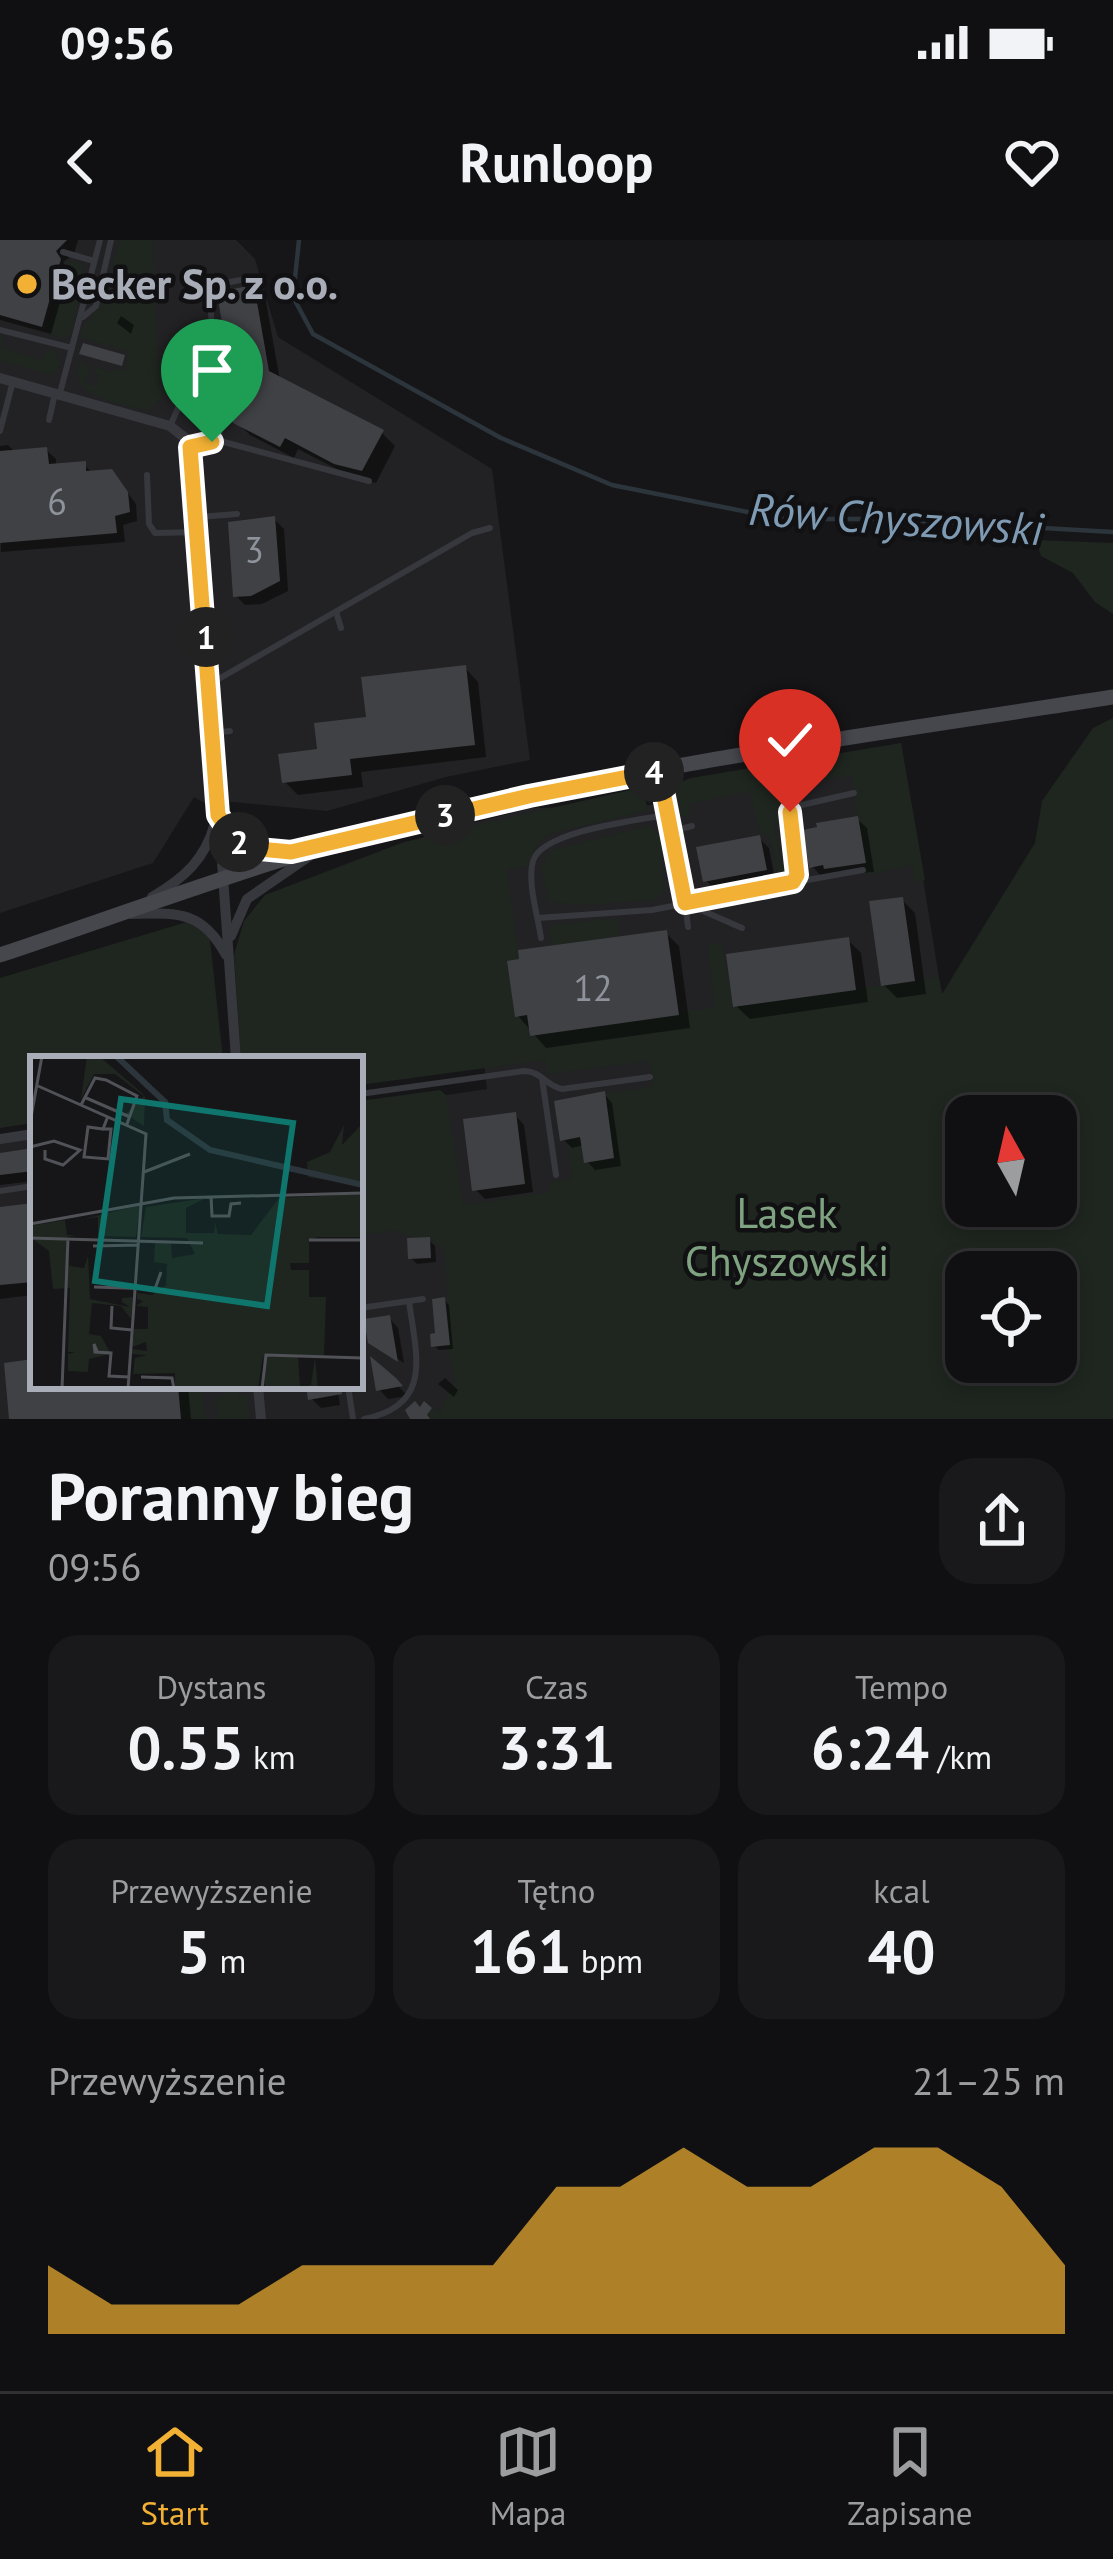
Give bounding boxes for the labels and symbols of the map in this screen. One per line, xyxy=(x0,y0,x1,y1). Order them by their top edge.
place label: Becker Sp. z o.o. xyxy=(51,256,338,311)
marker: Becker Sp. z o.o. xyxy=(14,271,40,297)
pin xyxy=(161,319,263,442)
house number: 6 xyxy=(47,478,67,525)
water label: Rów Chyszowski xyxy=(747,479,1046,557)
house number: 3 xyxy=(244,526,264,573)
pin: 1 xyxy=(176,607,236,667)
pin xyxy=(739,689,841,812)
pin: 4 xyxy=(624,742,684,802)
pin: 3 xyxy=(415,785,475,845)
pin: 2 xyxy=(209,812,269,872)
house number: 12 xyxy=(573,964,613,1011)
inset map xyxy=(30,1056,363,1389)
north arrow xyxy=(945,1095,1077,1227)
park label: Lasek Chyszowski xyxy=(685,1185,889,1288)

